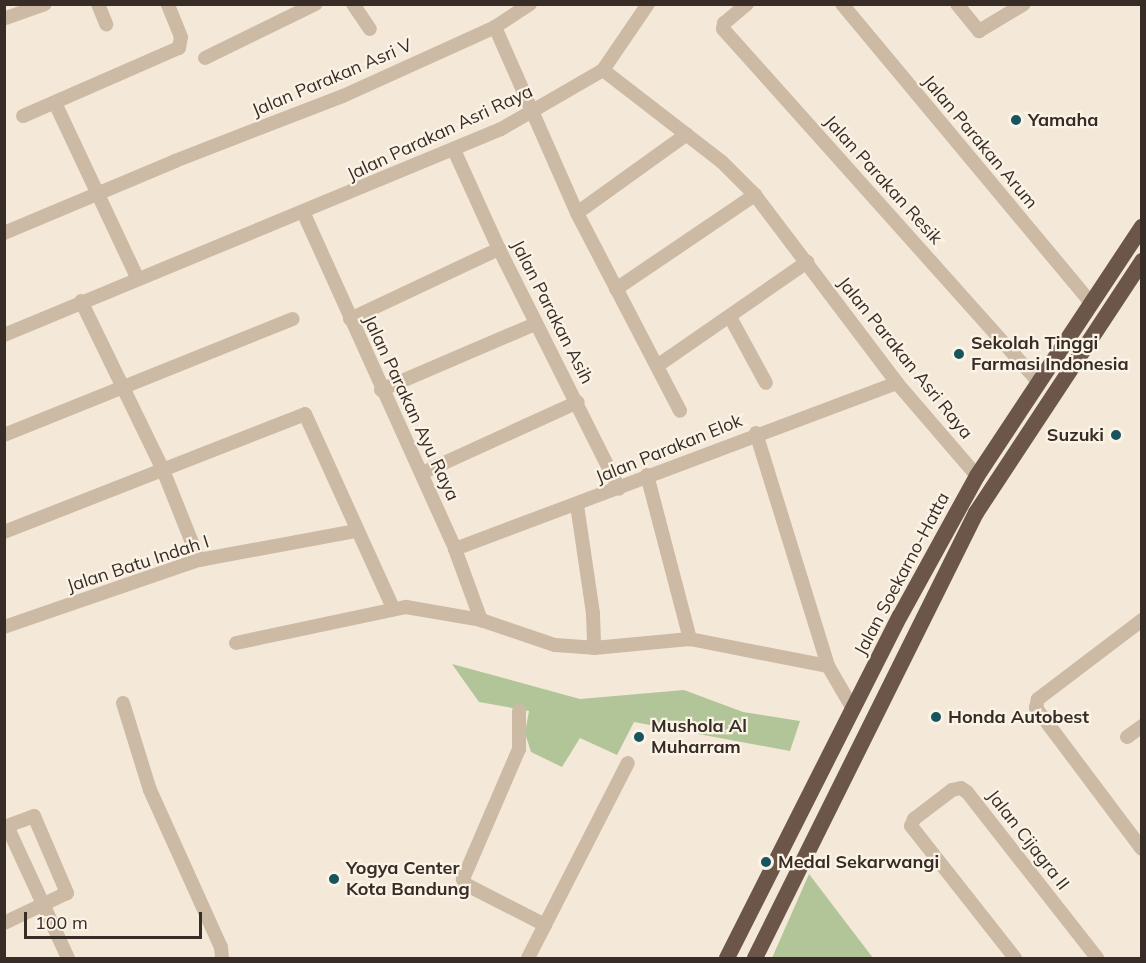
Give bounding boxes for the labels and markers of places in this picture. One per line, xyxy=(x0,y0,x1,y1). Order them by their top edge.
place label: Yamaha xyxy=(1028,109,1098,131)
marker: Yamaha xyxy=(1009,113,1023,127)
place label: Sekolah Tinggi Farmasi Indonesia xyxy=(971,333,1129,376)
marker: Sekolah Tinggi Farmasi Indonesia xyxy=(952,347,966,361)
place label: Suzuki xyxy=(1047,424,1104,446)
marker: Suzuki xyxy=(1109,428,1123,442)
place label: Honda Autobest xyxy=(948,706,1089,728)
marker: Honda Autobest xyxy=(929,710,943,724)
place label: Mushola Al Muharram xyxy=(651,716,747,758)
marker: Mushola Al Muharram xyxy=(632,730,646,744)
place label: Medal Sekarwangi xyxy=(778,851,939,873)
marker: Medal Sekarwangi xyxy=(759,855,773,869)
place label: Yogya Center Kota Bandung xyxy=(346,858,470,900)
marker: Yogya Center Kota Bandung xyxy=(327,872,341,886)

